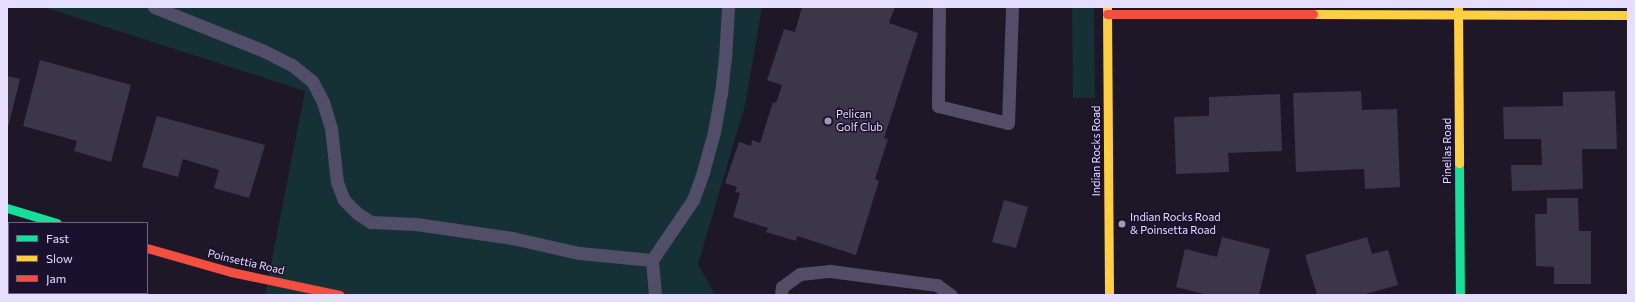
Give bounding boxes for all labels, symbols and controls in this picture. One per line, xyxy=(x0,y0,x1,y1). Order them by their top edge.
street label: Indian Rocks Road xyxy=(1089,106,1103,196)
place label: Pelican Golf Club xyxy=(836,108,883,134)
marker: Pelican Golf Club xyxy=(823,116,833,126)
street label: Pinellas Road xyxy=(1440,118,1454,184)
place label: Indian Rocks Road & Poinsetta Road xyxy=(1130,211,1221,237)
marker: Indian Rocks Road & Poinsetta Road xyxy=(1117,219,1127,229)
legend xyxy=(8,222,148,294)
text: Fast xyxy=(46,231,69,245)
street label: Poinsettia Road xyxy=(206,247,286,277)
text: Slow xyxy=(46,251,73,265)
text: Jam xyxy=(46,271,66,285)

